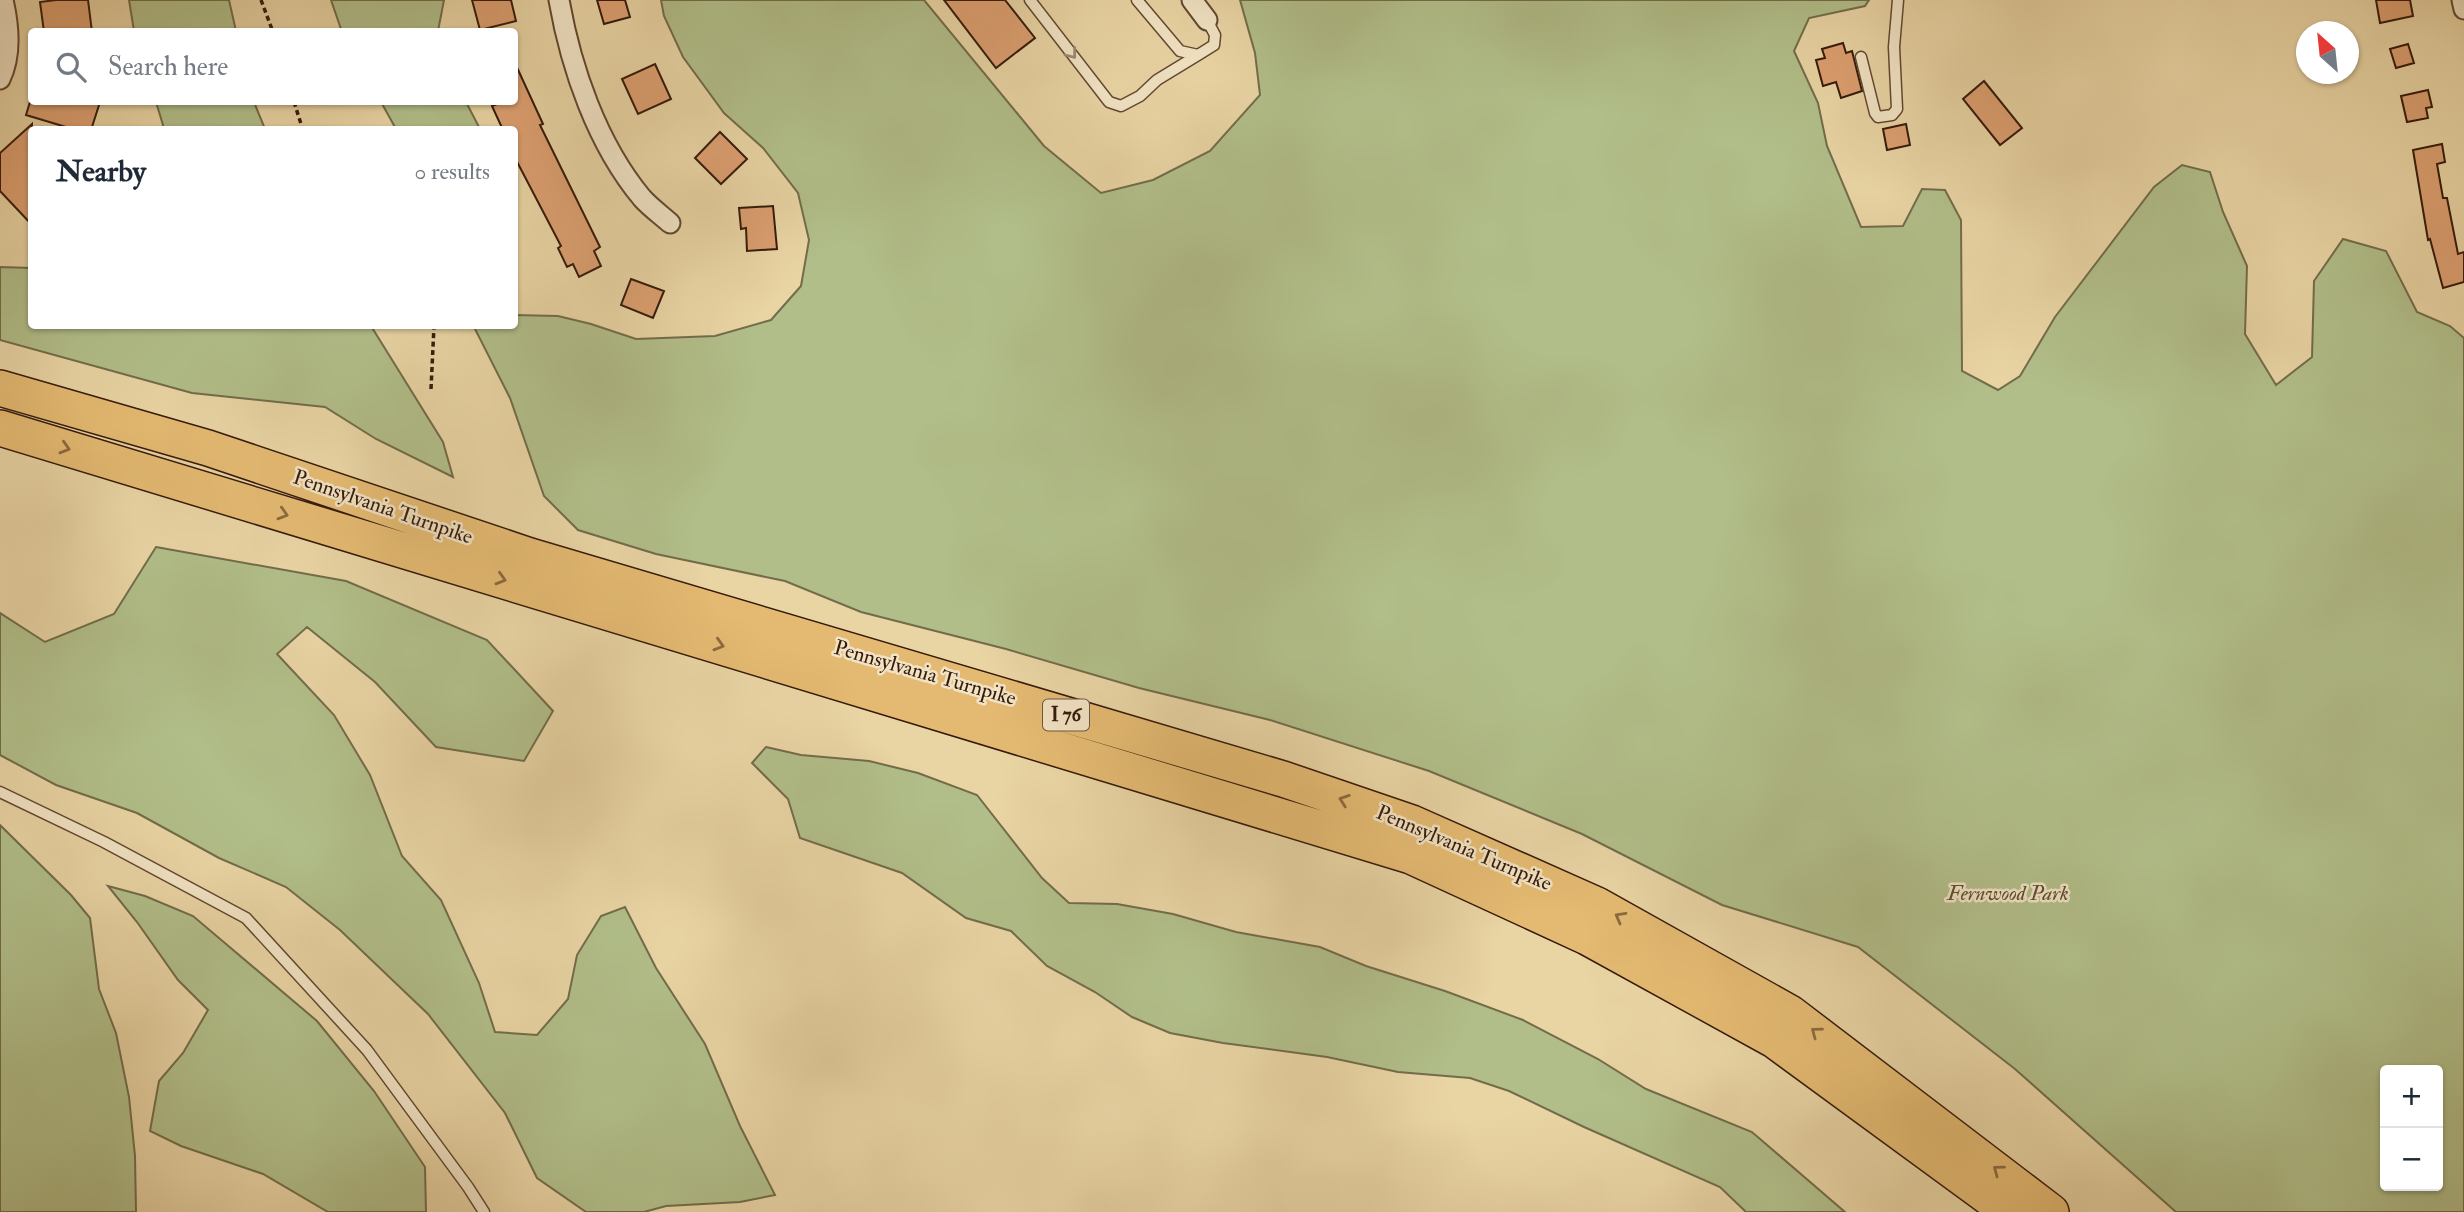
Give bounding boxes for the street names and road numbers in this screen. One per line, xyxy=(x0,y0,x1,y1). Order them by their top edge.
street label: Pennsylvania Turnpike xyxy=(290,464,477,550)
street label: Pennsylvania Turnpike xyxy=(831,634,1019,712)
road number: I 76 xyxy=(1043,700,1089,730)
street label: Pennsylvania Turnpike xyxy=(1372,799,1556,897)

